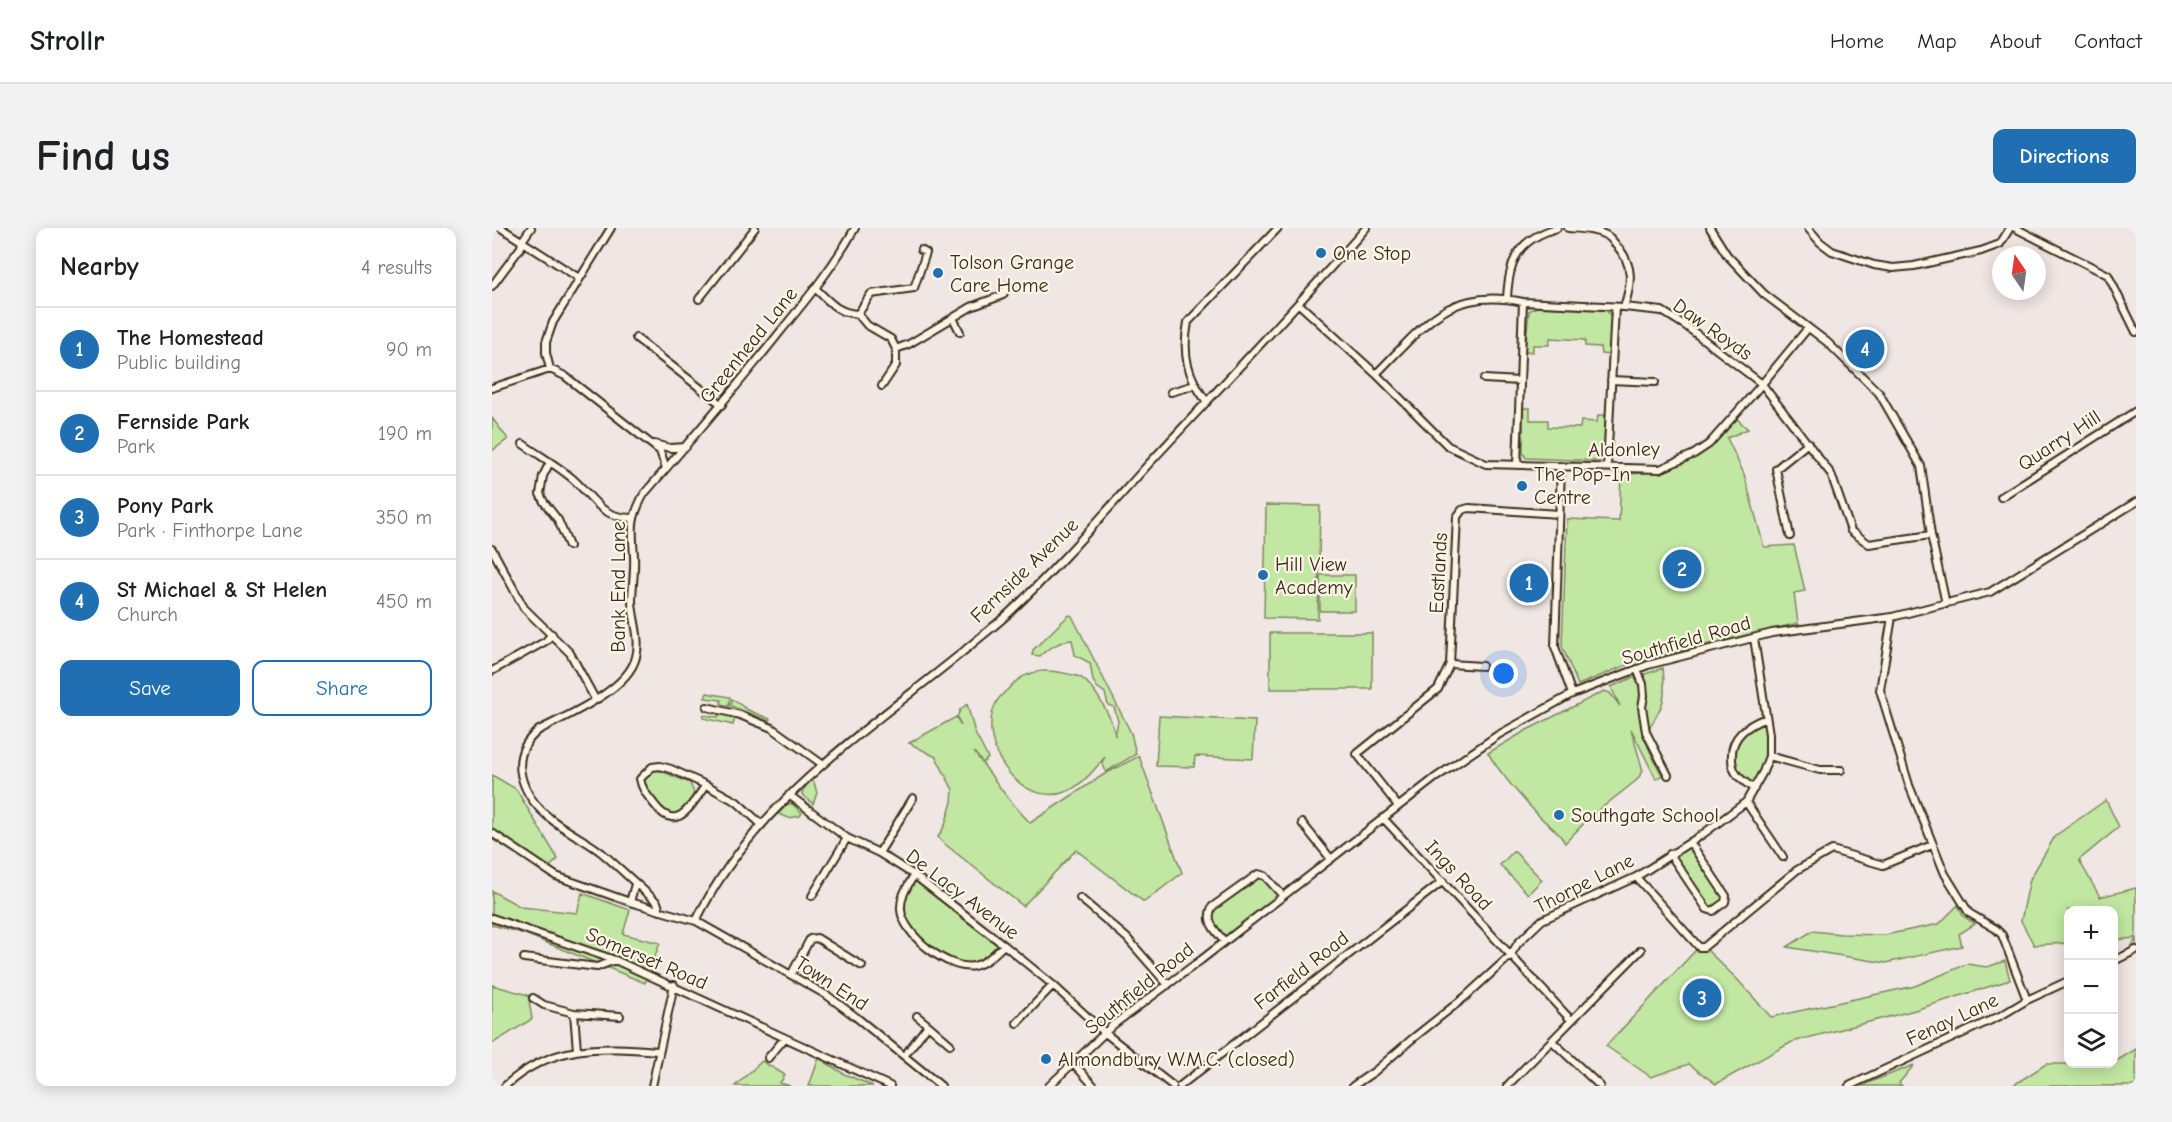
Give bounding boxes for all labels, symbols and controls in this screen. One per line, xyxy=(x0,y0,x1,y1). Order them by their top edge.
text: Strollr xyxy=(30,25,104,57)
text: Home xyxy=(1830,29,1884,53)
text: Map xyxy=(1917,29,1957,53)
text: About xyxy=(1990,29,2041,53)
text: Contact xyxy=(2074,29,2142,53)
button: Directions xyxy=(1993,129,2136,183)
text: Find us xyxy=(36,132,170,181)
place label: One Stop xyxy=(1333,242,1411,265)
marker: One Stop xyxy=(1314,246,1328,260)
north arrow xyxy=(1992,246,2046,300)
place label: Tolson Grange Care Home xyxy=(950,251,1074,297)
text: Nearby xyxy=(60,252,139,282)
text: 4 results xyxy=(361,256,432,279)
marker: Tolson Grange Care Home xyxy=(931,266,945,280)
street label: Greenhead Lane xyxy=(695,283,802,408)
street label: Daw Royds xyxy=(1669,294,1757,365)
text: The Homestead xyxy=(117,325,264,351)
pin: 4 xyxy=(1846,326,1884,372)
text: 1 xyxy=(76,338,83,361)
text: 90 m xyxy=(386,338,432,361)
text: Public building xyxy=(117,351,241,374)
street label: Quarry Hill xyxy=(2014,405,2105,476)
text: Fernside Park xyxy=(117,409,249,435)
text: 2 xyxy=(75,422,84,445)
text: 190 m xyxy=(378,422,432,445)
text: Park xyxy=(117,435,155,458)
street label: Aldonley xyxy=(1588,437,1660,462)
place label: The Pop-In Centre xyxy=(1534,463,1630,509)
marker: The Pop-In Centre xyxy=(1515,479,1529,493)
text: Pony Park xyxy=(117,493,213,519)
text: 3 xyxy=(75,506,84,529)
text: 350 m xyxy=(376,506,432,529)
street label: Fernside Avenue xyxy=(966,513,1083,627)
text: Park · Finthorpe Lane xyxy=(117,519,303,542)
street label: Bank End Lane xyxy=(607,521,630,653)
street label: Eastlands xyxy=(1425,532,1452,614)
pin: 2 xyxy=(1662,546,1702,592)
place label: Hill View Academy xyxy=(1275,553,1353,599)
pin: 1 xyxy=(1510,560,1548,606)
marker: Hill View Academy xyxy=(1256,568,1270,582)
text: St Michael & St Helen xyxy=(117,577,327,603)
text: 4 xyxy=(75,590,84,613)
text: 450 m xyxy=(376,590,432,613)
text: Church xyxy=(117,603,178,626)
street label: Southfield Road xyxy=(1619,611,1753,670)
your location xyxy=(1489,659,1518,688)
button: Save xyxy=(60,660,240,716)
button: Share xyxy=(252,660,432,716)
place label: Southgate School xyxy=(1571,804,1719,827)
marker: Southgate School xyxy=(1552,808,1566,822)
street label: Ings Road xyxy=(1420,835,1497,915)
street label: De Lacy Avenue xyxy=(902,844,1024,944)
street label: Thorpe Lane xyxy=(1531,849,1638,918)
map controls xyxy=(2064,906,2118,1068)
button: + xyxy=(2064,906,2118,960)
street label: Somerset Road xyxy=(582,922,711,994)
street label: Farfield Road xyxy=(1249,926,1353,1014)
street label: Southfield Road xyxy=(1080,938,1198,1039)
street label: Town End xyxy=(791,951,873,1016)
button: − xyxy=(2064,960,2118,1014)
pin: 3 xyxy=(1682,976,1722,1020)
street label: Fenay Lane xyxy=(1903,988,2002,1051)
button: layers xyxy=(2064,1014,2118,1068)
place label: Almondbury W.M.C. (closed) xyxy=(1058,1048,1295,1071)
marker: Almondbury W.M.C. (closed) xyxy=(1039,1052,1053,1066)

